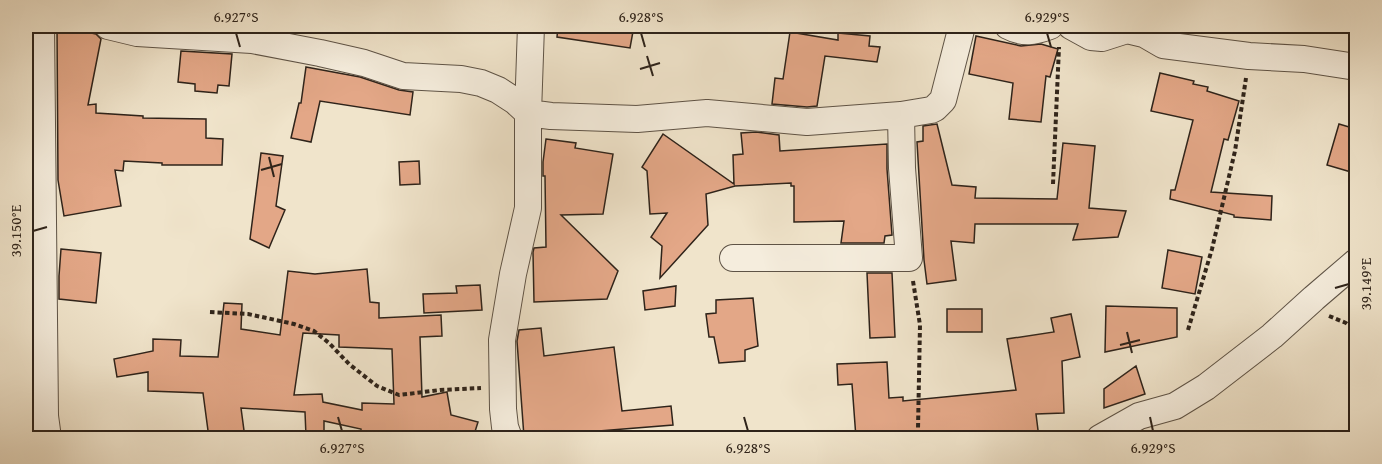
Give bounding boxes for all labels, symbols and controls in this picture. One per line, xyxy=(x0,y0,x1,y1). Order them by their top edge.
text: 6.927°S xyxy=(213,6,259,27)
text: 6.928°S xyxy=(618,6,664,27)
text: 6.929°S xyxy=(1024,6,1070,27)
text: 39.150°E xyxy=(5,204,26,257)
text: 39.149°E xyxy=(1355,257,1376,310)
text: 6.927°S xyxy=(319,437,365,458)
text: 6.928°S xyxy=(725,437,771,458)
text: 6.929°S xyxy=(1130,437,1176,458)

